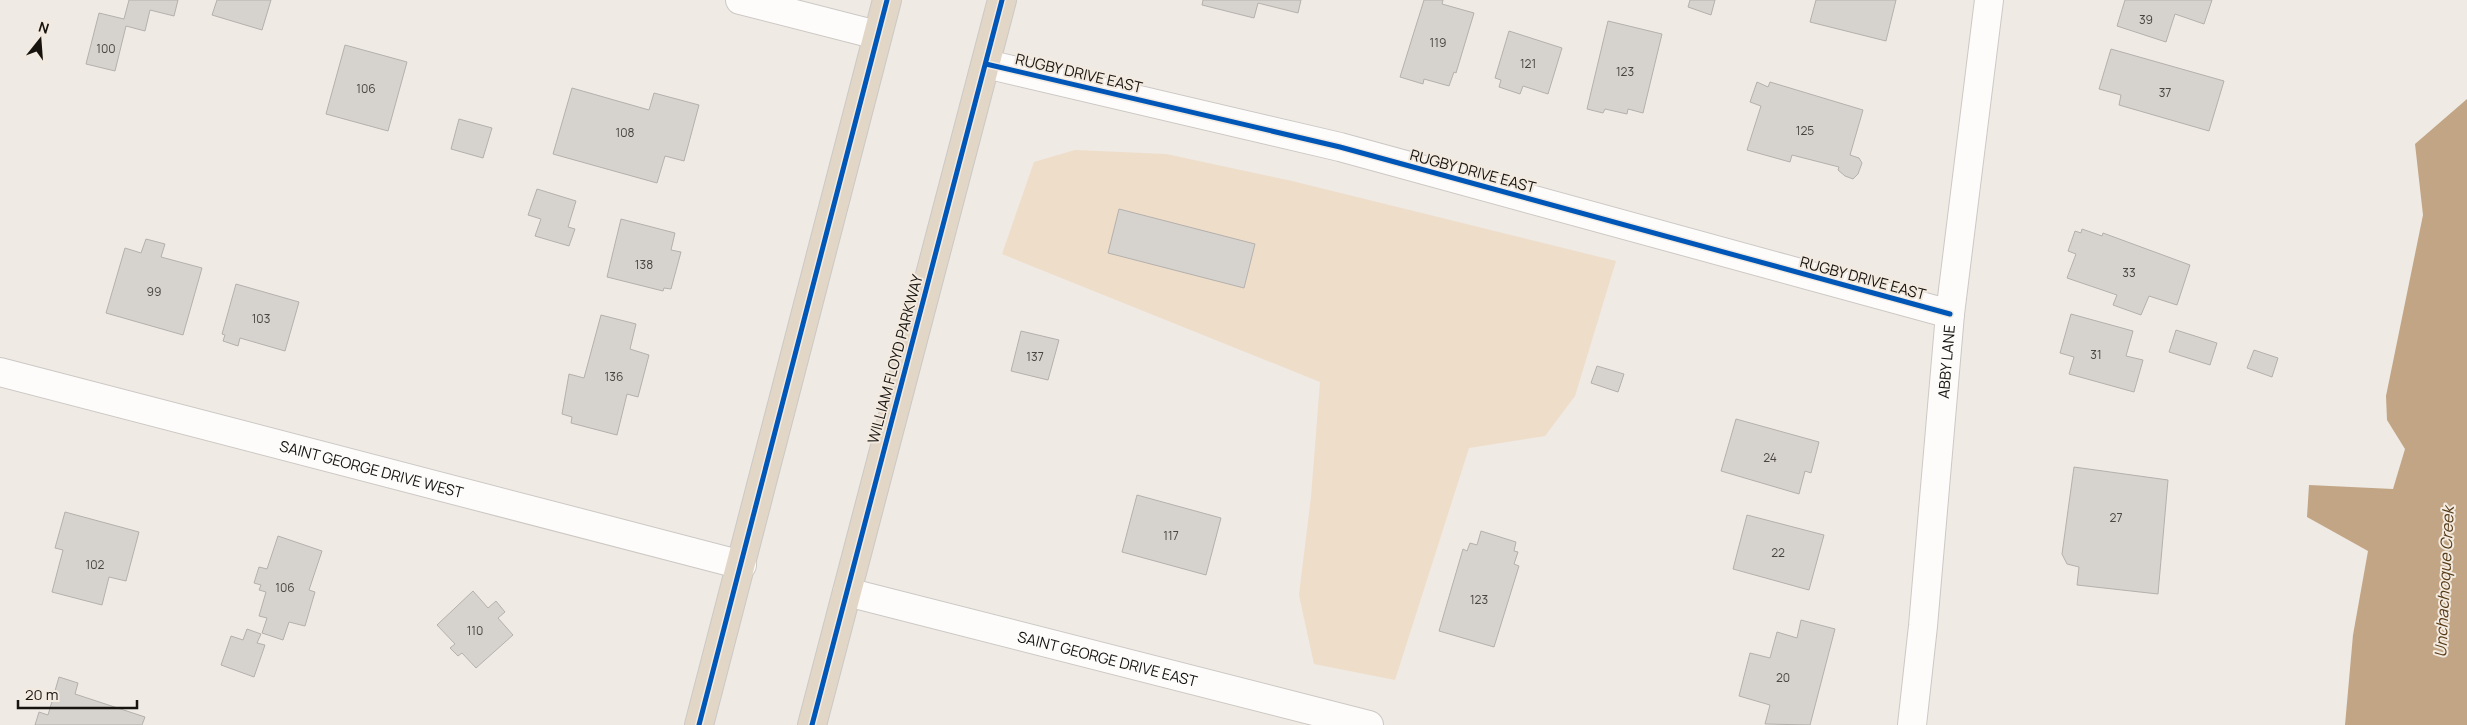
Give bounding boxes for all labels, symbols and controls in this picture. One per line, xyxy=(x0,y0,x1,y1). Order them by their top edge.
house number: 39 xyxy=(2139,11,2153,28)
north arrow xyxy=(15,15,65,65)
text: N xyxy=(36,17,52,38)
house number: 119 xyxy=(1430,34,1446,51)
house number: 100 xyxy=(96,40,116,57)
street label: RUGBY DRIVE EAST xyxy=(1013,48,1145,98)
house number: 121 xyxy=(1520,55,1536,72)
house number: 123 xyxy=(1616,63,1634,80)
house number: 106 xyxy=(356,80,376,97)
house number: 37 xyxy=(2159,84,2171,101)
house number: 125 xyxy=(1796,122,1814,139)
house number: 108 xyxy=(616,124,635,141)
street label: RUGBY DRIVE EAST xyxy=(1408,144,1538,198)
street label: RUGBY DRIVE EAST xyxy=(1798,251,1928,305)
house number: 138 xyxy=(635,256,653,273)
house number: 33 xyxy=(2122,264,2136,281)
street label: WILLIAM FLOYD PARKWAY xyxy=(862,271,928,446)
house number: 99 xyxy=(147,283,161,300)
house number: 103 xyxy=(252,310,270,327)
street label: ABBY LANE xyxy=(1932,324,1960,399)
house number: 31 xyxy=(2090,346,2102,363)
house number: 137 xyxy=(1026,348,1044,365)
house number: 136 xyxy=(605,368,623,385)
street label: SAINT GEORGE DRIVE WEST xyxy=(277,435,466,503)
house number: 24 xyxy=(1763,449,1777,466)
water label: Unchachoque Creek xyxy=(2429,504,2459,658)
house number: 27 xyxy=(2110,509,2122,526)
house number: 117 xyxy=(1163,527,1179,544)
house number: 22 xyxy=(1771,544,1785,561)
house number: 102 xyxy=(86,556,105,573)
house number: 106 xyxy=(275,579,295,596)
house number: 123 xyxy=(1470,591,1488,608)
house number: 110 xyxy=(467,622,483,639)
street label: SAINT GEORGE DRIVE EAST xyxy=(1016,625,1200,691)
house number: 20 xyxy=(1776,669,1790,686)
scale bar xyxy=(18,678,136,710)
text: 20 m xyxy=(25,684,58,705)

